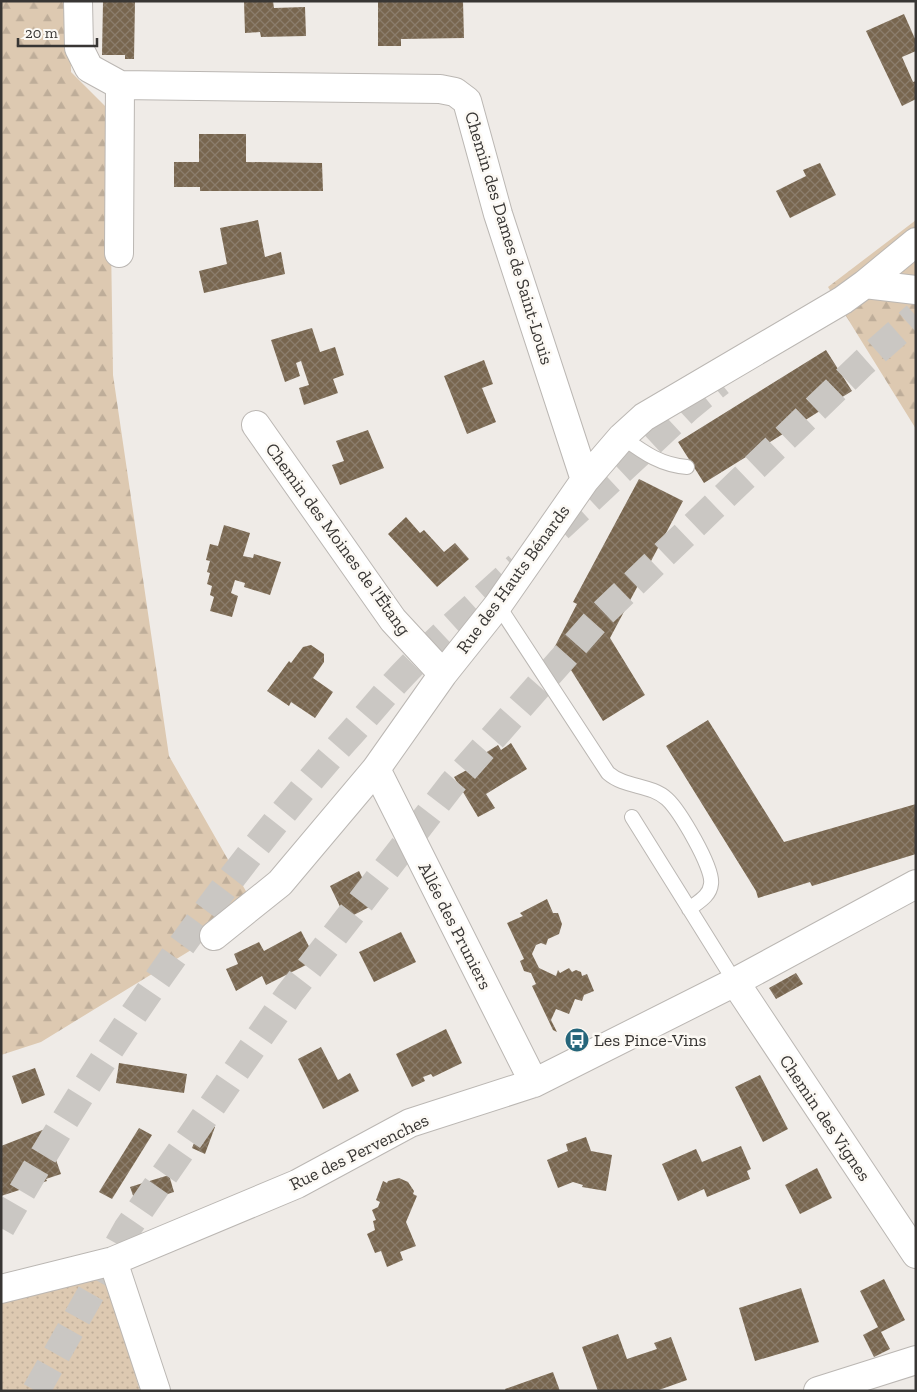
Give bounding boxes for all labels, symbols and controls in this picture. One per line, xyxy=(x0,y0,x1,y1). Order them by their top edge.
scale bar xyxy=(18,15,96,47)
text: 20 m xyxy=(25,24,58,42)
street label: Chemin des Dames de Saint-Louis xyxy=(460,109,558,367)
street label: Chemin des Moines de l'Étang xyxy=(261,438,415,640)
street label: Rue des Hauts Bénards xyxy=(452,500,574,658)
street label: Allée des Pruniers xyxy=(413,859,497,993)
bus stop icon: Les Pince-Vins xyxy=(564,1027,590,1053)
place label: Les Pince-Vins xyxy=(594,1029,707,1051)
street label: Chemin des Vignes xyxy=(775,1051,875,1185)
street label: Rue des Pervenches xyxy=(286,1109,432,1195)

